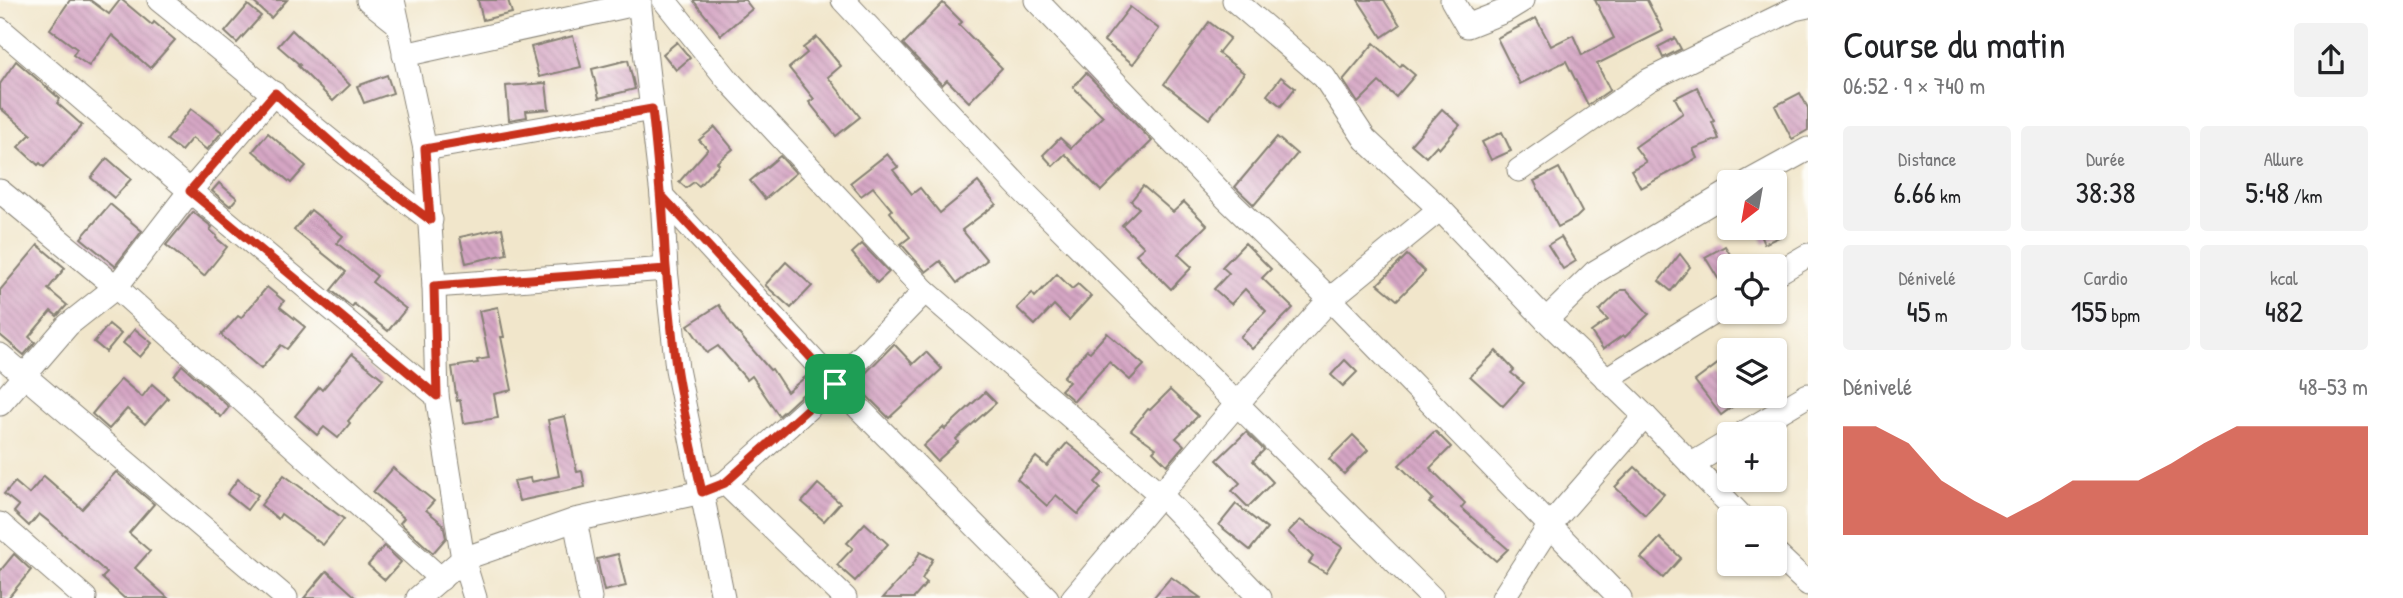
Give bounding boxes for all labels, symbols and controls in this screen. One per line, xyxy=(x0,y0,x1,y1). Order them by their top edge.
text: Course du matin xyxy=(1843,18,2066,70)
button: share xyxy=(2294,23,2368,97)
text: 06:52 · 9 × 740 m xyxy=(1843,70,1985,101)
text: Distance xyxy=(1898,146,1956,172)
text: Durée xyxy=(2086,146,2125,172)
text: Allure xyxy=(2264,146,2304,172)
north arrow xyxy=(1717,170,1787,240)
map controls xyxy=(1717,170,1787,576)
text: 6.66 xyxy=(1893,172,1936,212)
text: 38:38 xyxy=(2076,172,2135,212)
text: 5:48 xyxy=(2245,172,2289,212)
text: km xyxy=(1936,183,1961,209)
text: /km xyxy=(2289,183,2322,209)
button: locate xyxy=(1717,254,1787,324)
text: Dénivelé xyxy=(1899,265,1956,291)
text: Cardio xyxy=(2083,265,2128,291)
text: kcal xyxy=(2270,265,2298,291)
text: 45 xyxy=(1907,291,1930,331)
text: 155 xyxy=(2071,291,2107,331)
text: 482 xyxy=(2265,291,2303,331)
text: m xyxy=(1930,302,1948,328)
text: bpm xyxy=(2107,302,2140,328)
button: layers xyxy=(1717,338,1787,408)
pin xyxy=(805,354,865,414)
icon: arrive xyxy=(816,365,854,403)
text: Dénivelé xyxy=(1843,371,1912,402)
text: 48–53 m xyxy=(2299,371,2368,402)
button: + xyxy=(1717,422,1787,492)
button: − xyxy=(1717,506,1787,576)

